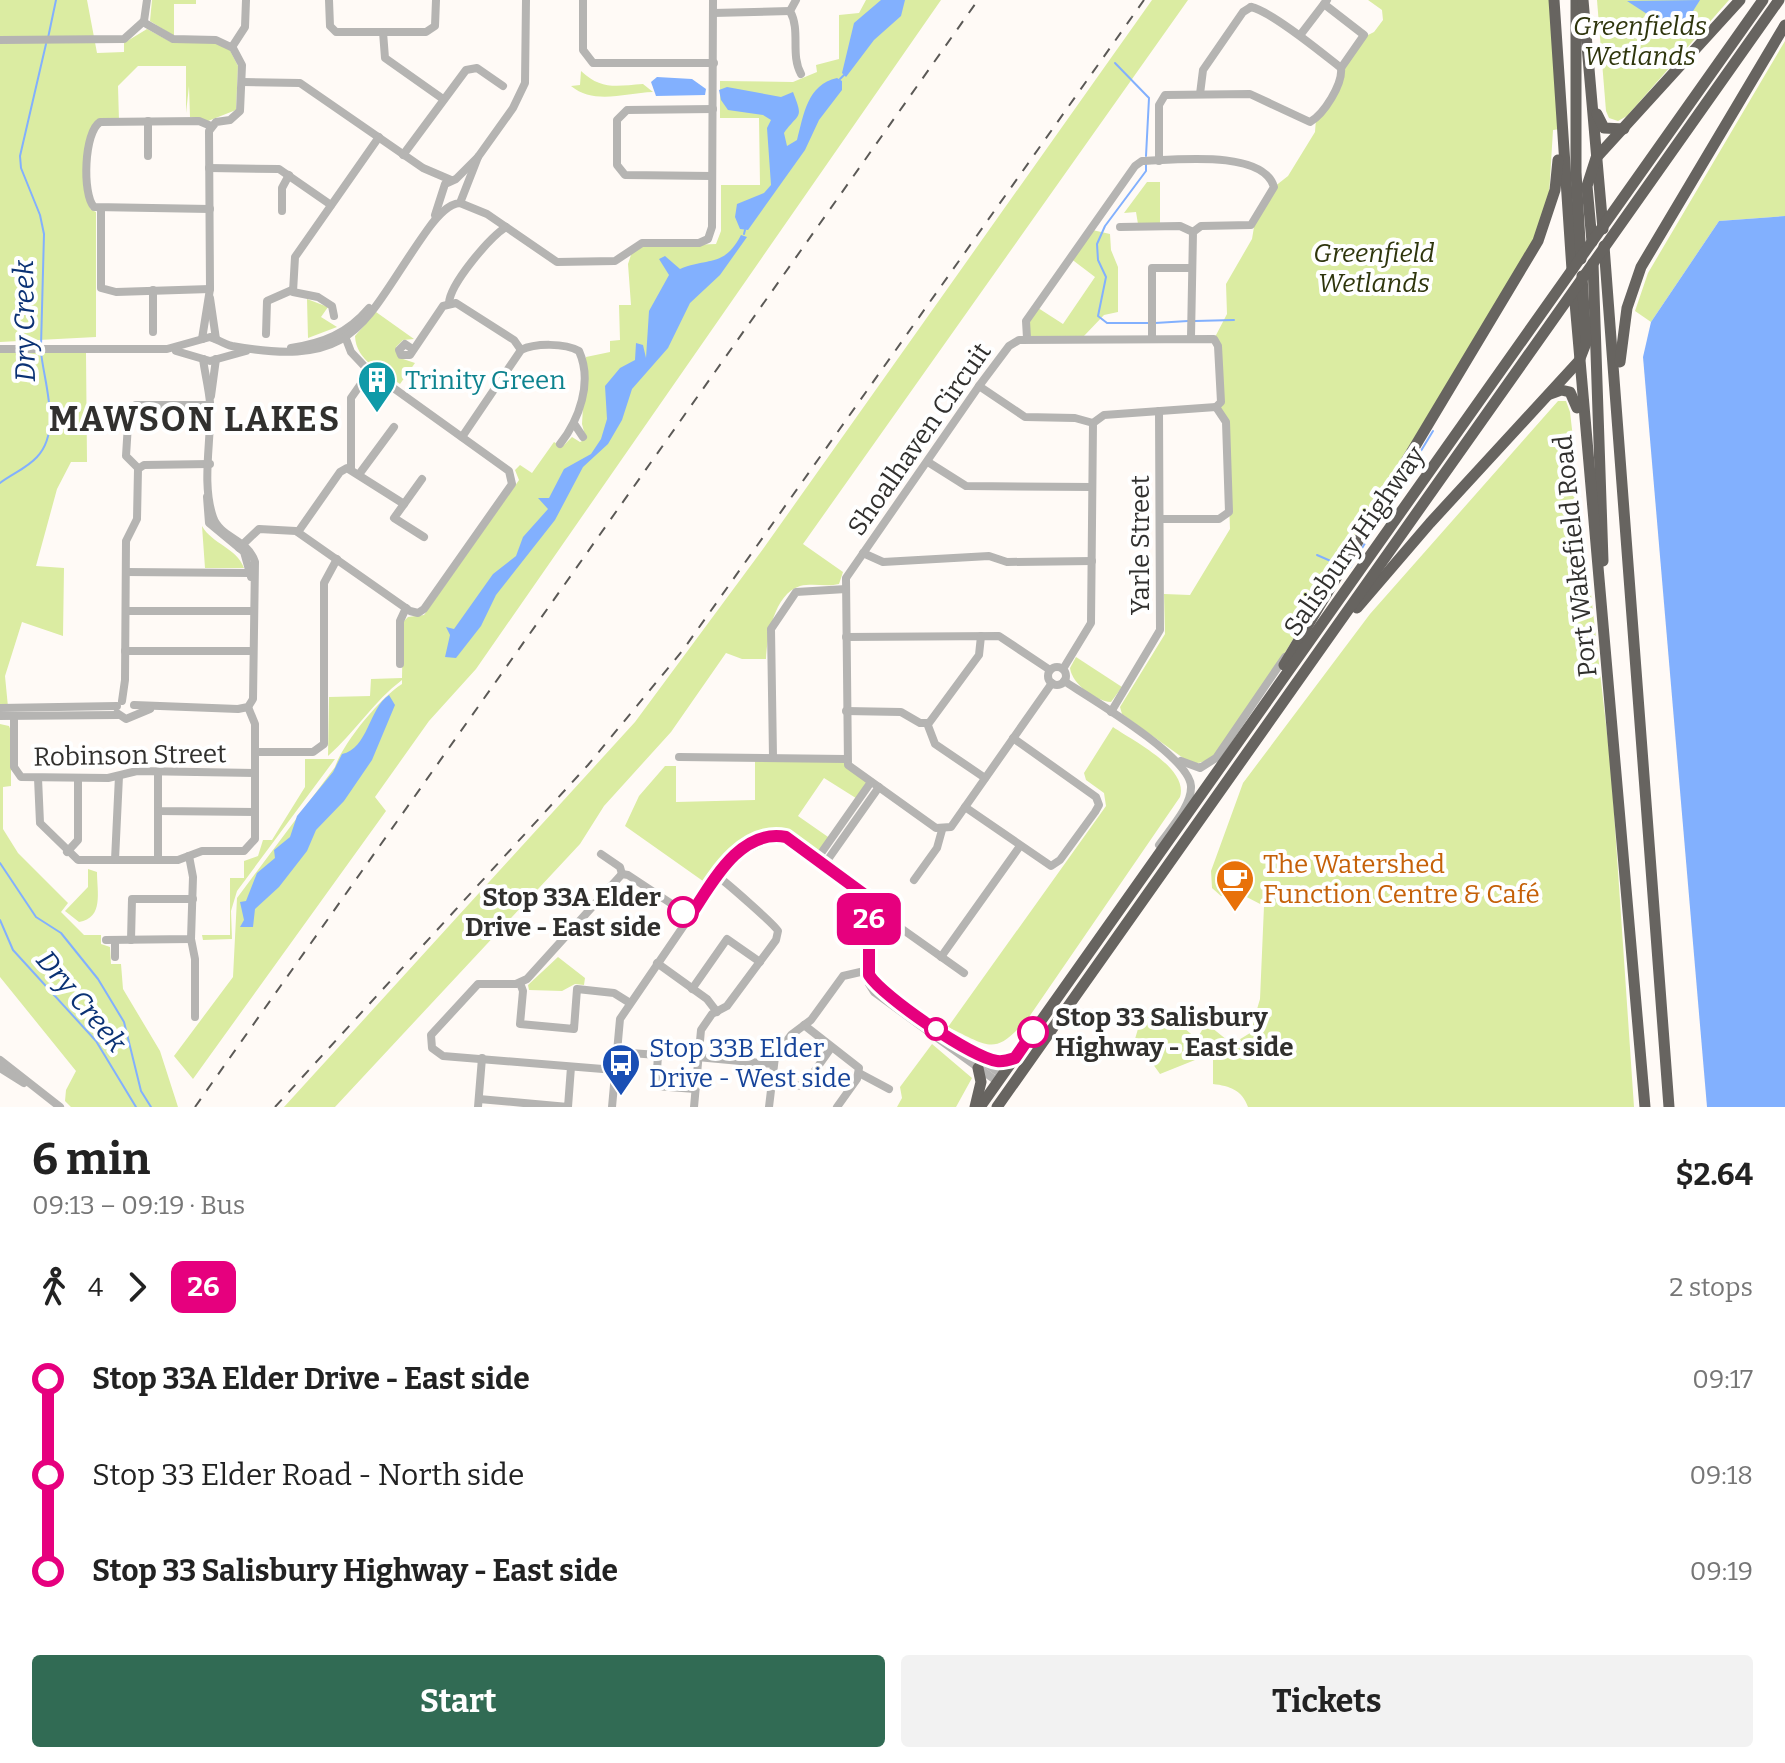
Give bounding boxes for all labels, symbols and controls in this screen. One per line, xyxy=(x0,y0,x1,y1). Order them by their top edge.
park label: Greenfields Wetlands xyxy=(1573,11,1707,72)
park label: Greenfield Wetlands xyxy=(1313,238,1435,299)
water label: Dry Creek xyxy=(7,259,42,382)
street label: Shoalhaven Circuit xyxy=(841,336,998,542)
building icon: Trinity Green xyxy=(356,359,398,414)
place label: Trinity Green xyxy=(405,365,566,396)
district label: MAWSON LAKES xyxy=(49,399,341,440)
street label: Port Wakefield Road xyxy=(1547,433,1604,679)
street label: Salisbury Highway xyxy=(1277,440,1432,642)
street label: Yarle Street xyxy=(1125,474,1156,615)
street label: Robinson Street xyxy=(33,738,227,773)
place label: The Watershed Function Centre & Café xyxy=(1263,849,1540,910)
cafe icon: The Watershed Function Centre & Café xyxy=(1214,858,1256,913)
place label: Stop 33A Elder Drive - East side xyxy=(465,882,661,943)
line badge: 26 xyxy=(833,893,905,945)
marker: Stop 33A Elder Drive - East side xyxy=(668,897,698,927)
text: 26 xyxy=(853,902,885,935)
water label: Dry Creek xyxy=(30,944,134,1059)
place label: Stop 33 Salisbury Highway - East side xyxy=(1055,1002,1293,1063)
marker: Stop 33 Salisbury Highway - East side xyxy=(1018,1017,1048,1047)
unlabelled marker xyxy=(925,1018,947,1040)
place label: Stop 33B Elder Drive - West side xyxy=(649,1033,851,1094)
bus stop icon: Stop 33B Elder Drive - West side xyxy=(600,1042,642,1097)
text: 6 min xyxy=(32,1133,150,1186)
text: $2.64 xyxy=(1675,1157,1753,1193)
text: 09:13 – 09:19 · Bus xyxy=(32,1190,245,1221)
icon: walk xyxy=(32,1265,76,1309)
icon: forward xyxy=(115,1265,159,1309)
text: 26 xyxy=(187,1270,220,1303)
text: 4 xyxy=(88,1272,103,1303)
text: 2 stops xyxy=(1669,1272,1753,1303)
text: Stop 33A Elder Drive - East side xyxy=(92,1361,530,1397)
text: 09:17 xyxy=(1692,1364,1753,1395)
text: Stop 33 Elder Road - North side xyxy=(92,1457,524,1493)
text: 09:18 xyxy=(1689,1460,1753,1491)
text: Stop 33 Salisbury Highway - East side xyxy=(92,1553,618,1589)
text: 09:19 xyxy=(1690,1556,1753,1587)
button: Start xyxy=(32,1655,885,1747)
button: Tickets xyxy=(901,1655,1753,1747)

